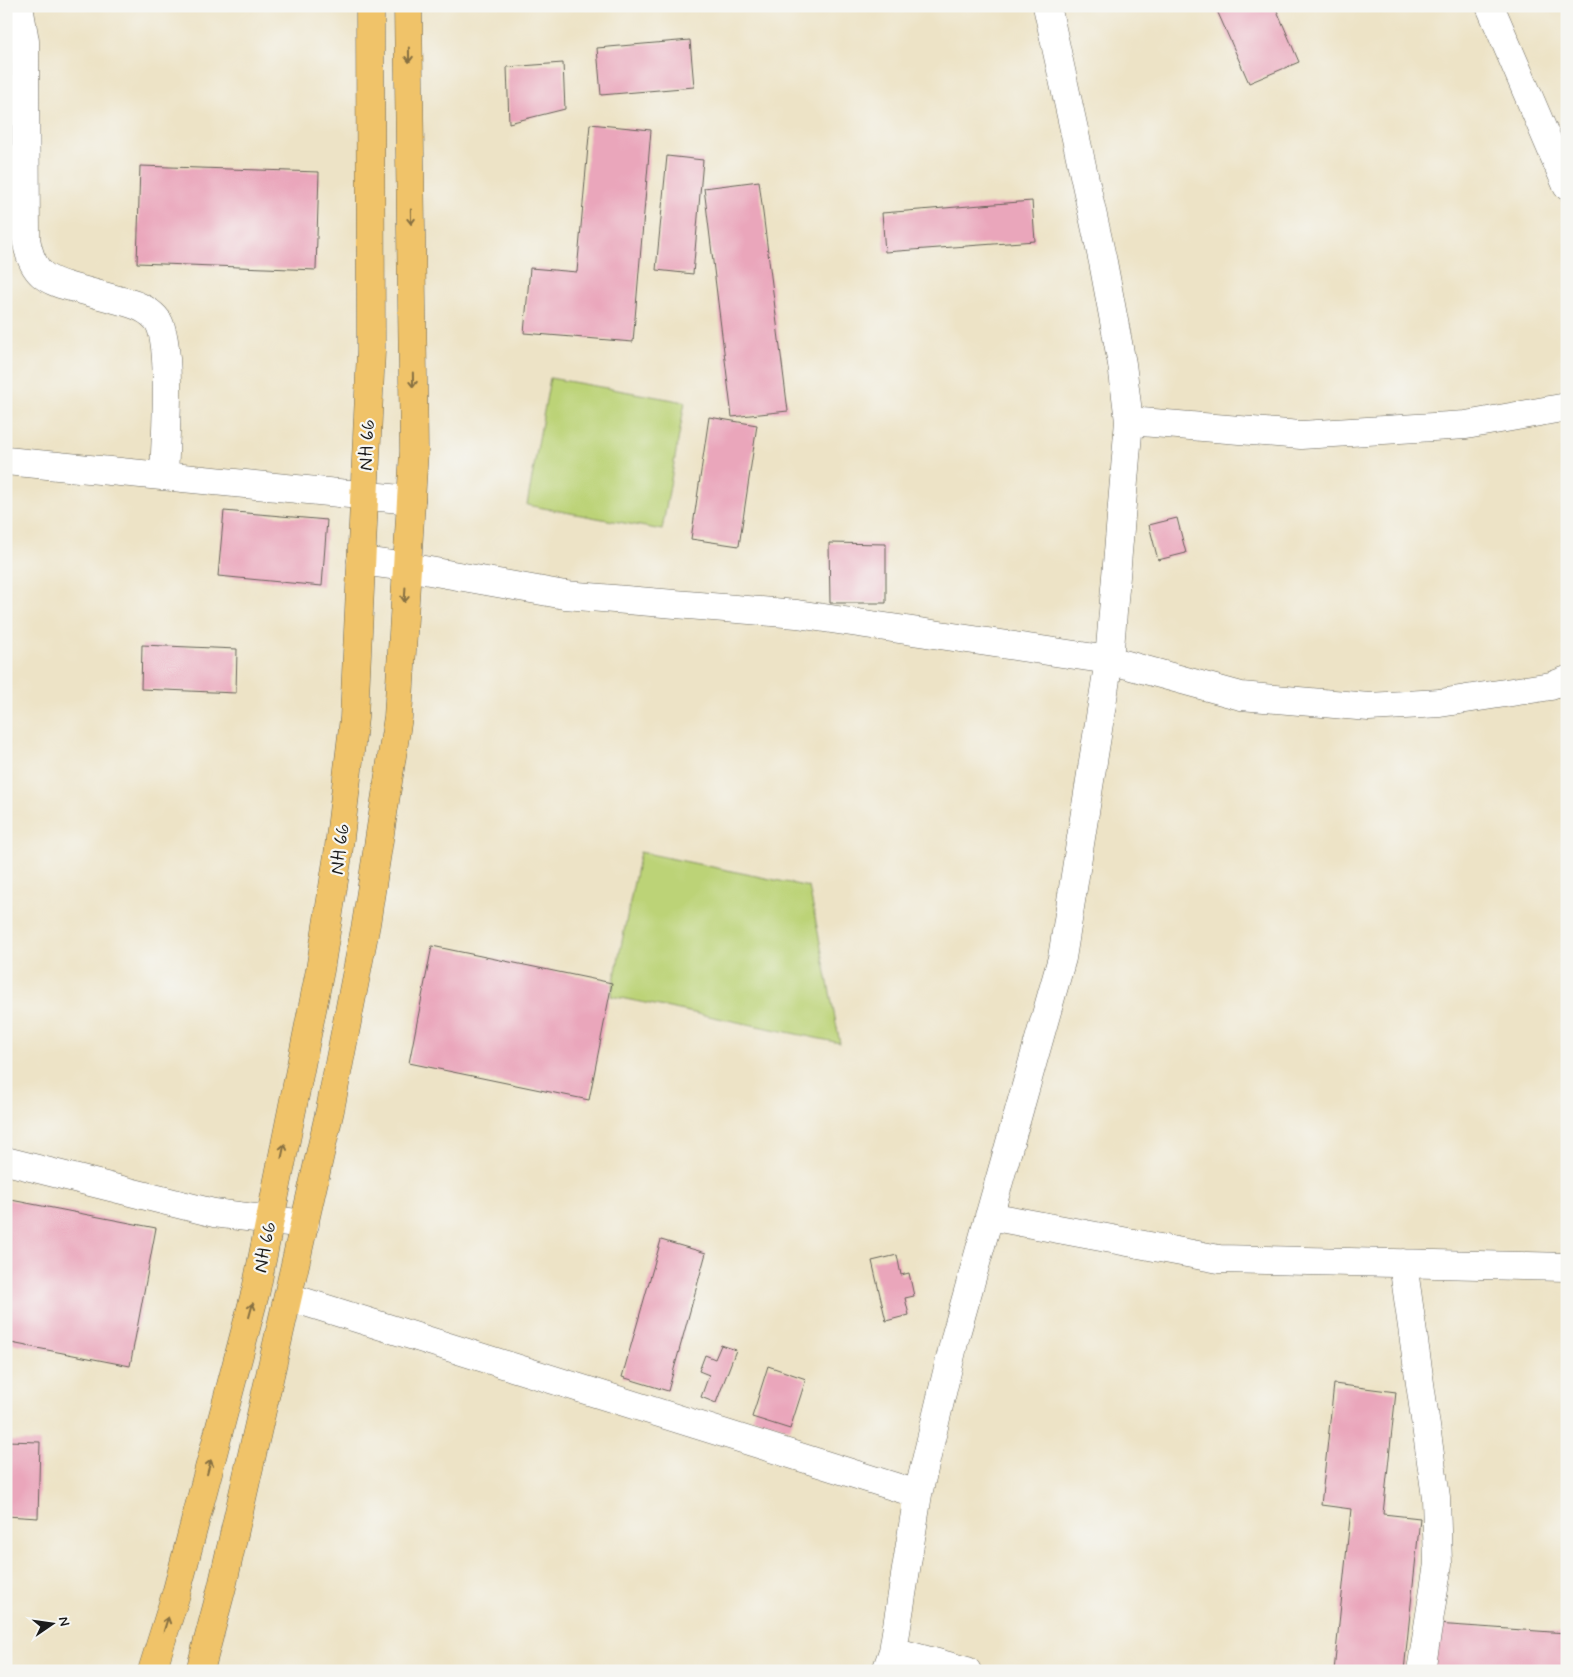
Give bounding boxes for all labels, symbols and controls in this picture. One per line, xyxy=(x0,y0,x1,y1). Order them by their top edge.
one-way arrow xyxy=(404,46,414,63)
one-way arrow xyxy=(406,209,416,225)
one-way arrow xyxy=(408,372,418,388)
street label: NH 66 xyxy=(353,419,382,472)
one-way arrow xyxy=(401,586,410,602)
street label: NH 66 xyxy=(324,822,357,876)
one-way arrow xyxy=(279,1144,289,1160)
street label: NH 66 xyxy=(247,1219,284,1275)
one-way arrow xyxy=(246,1303,256,1319)
one-way arrow xyxy=(205,1460,214,1476)
north arrow xyxy=(28,1600,78,1650)
text: N xyxy=(54,1615,74,1628)
one-way arrow xyxy=(162,1617,172,1633)

